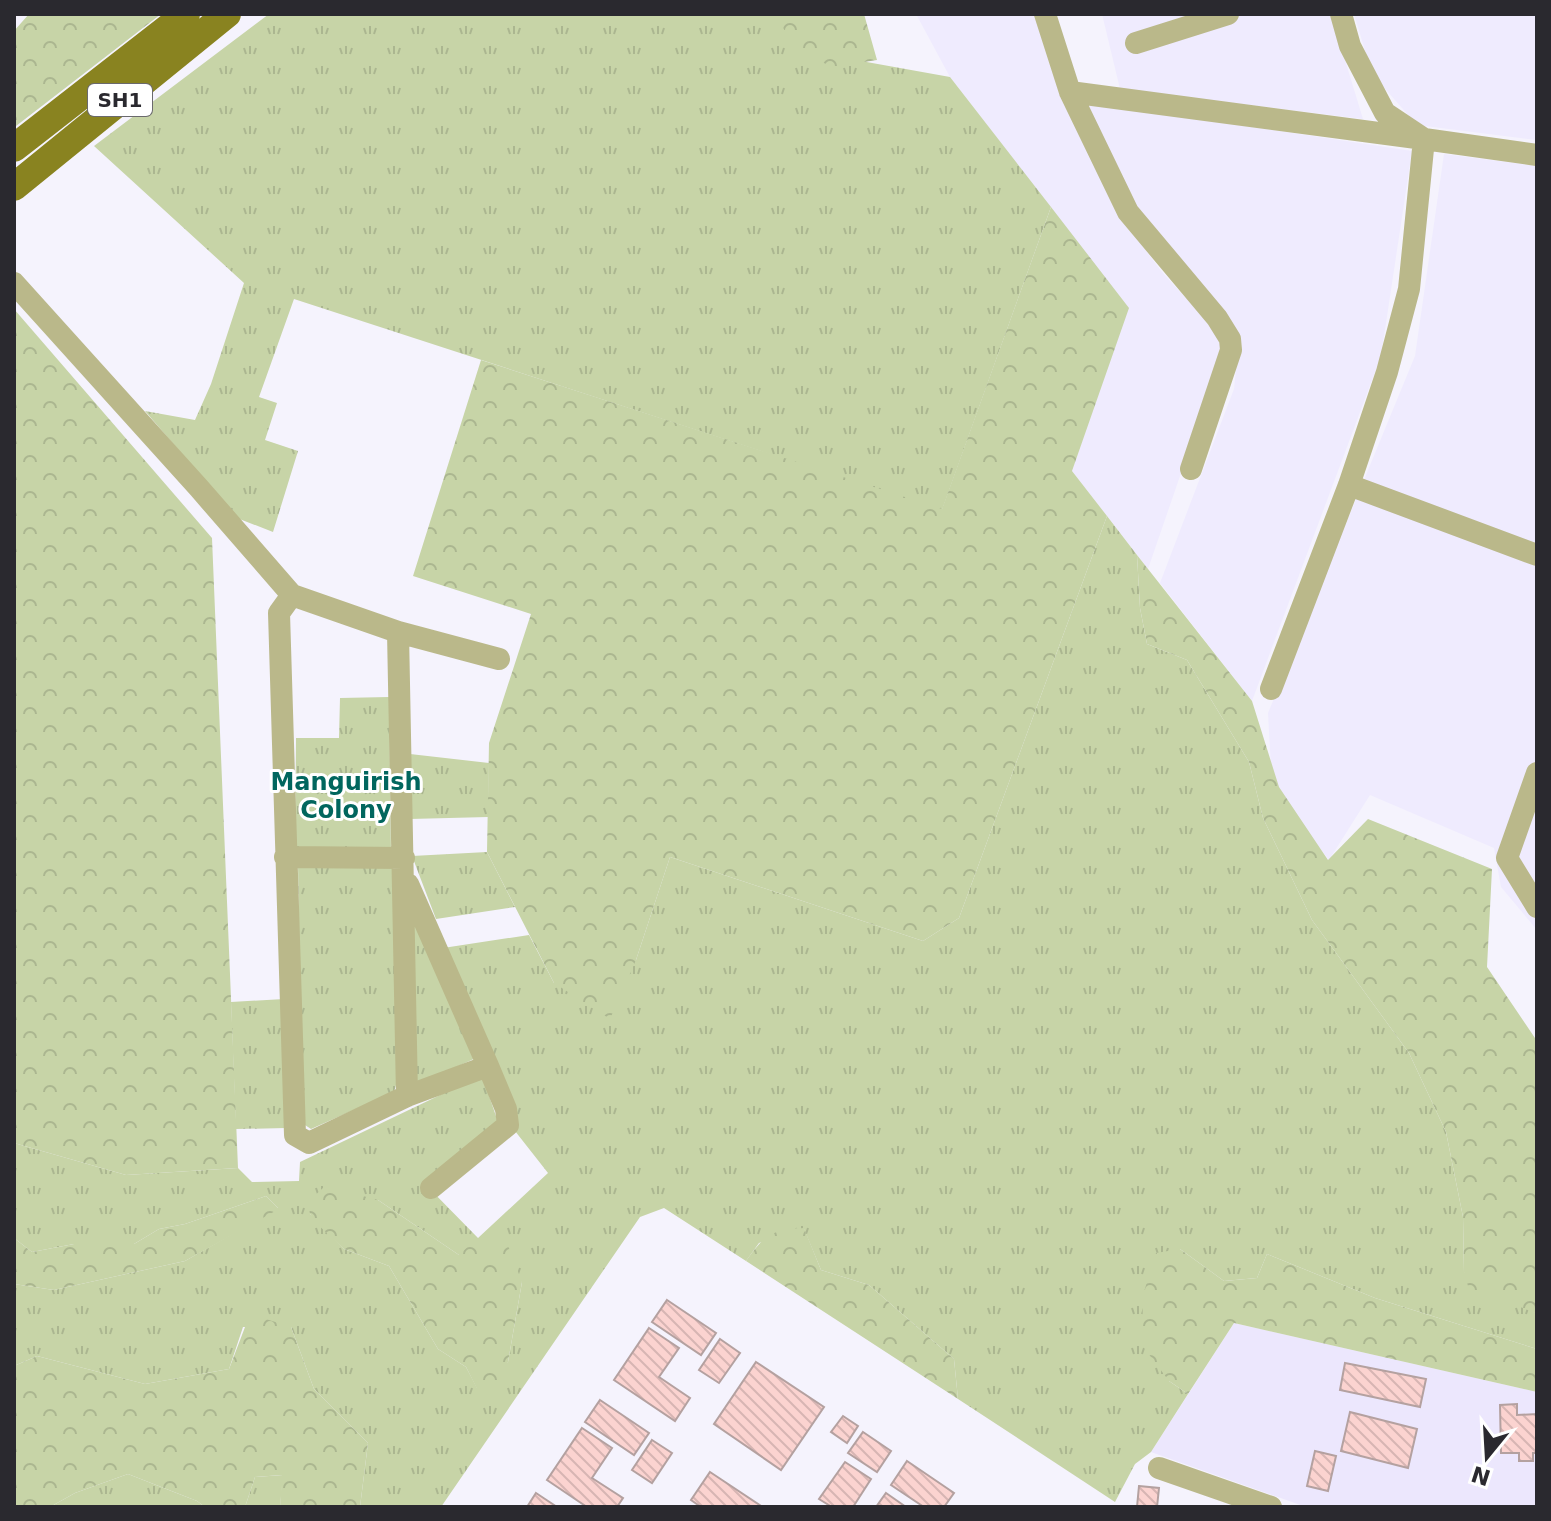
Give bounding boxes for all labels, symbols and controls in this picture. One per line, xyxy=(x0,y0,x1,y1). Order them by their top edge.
road number: SH1 xyxy=(88,84,152,116)
district label: Manguirish Colony xyxy=(270,768,422,824)
north arrow xyxy=(1447,1417,1527,1497)
text: N xyxy=(1468,1461,1494,1490)

